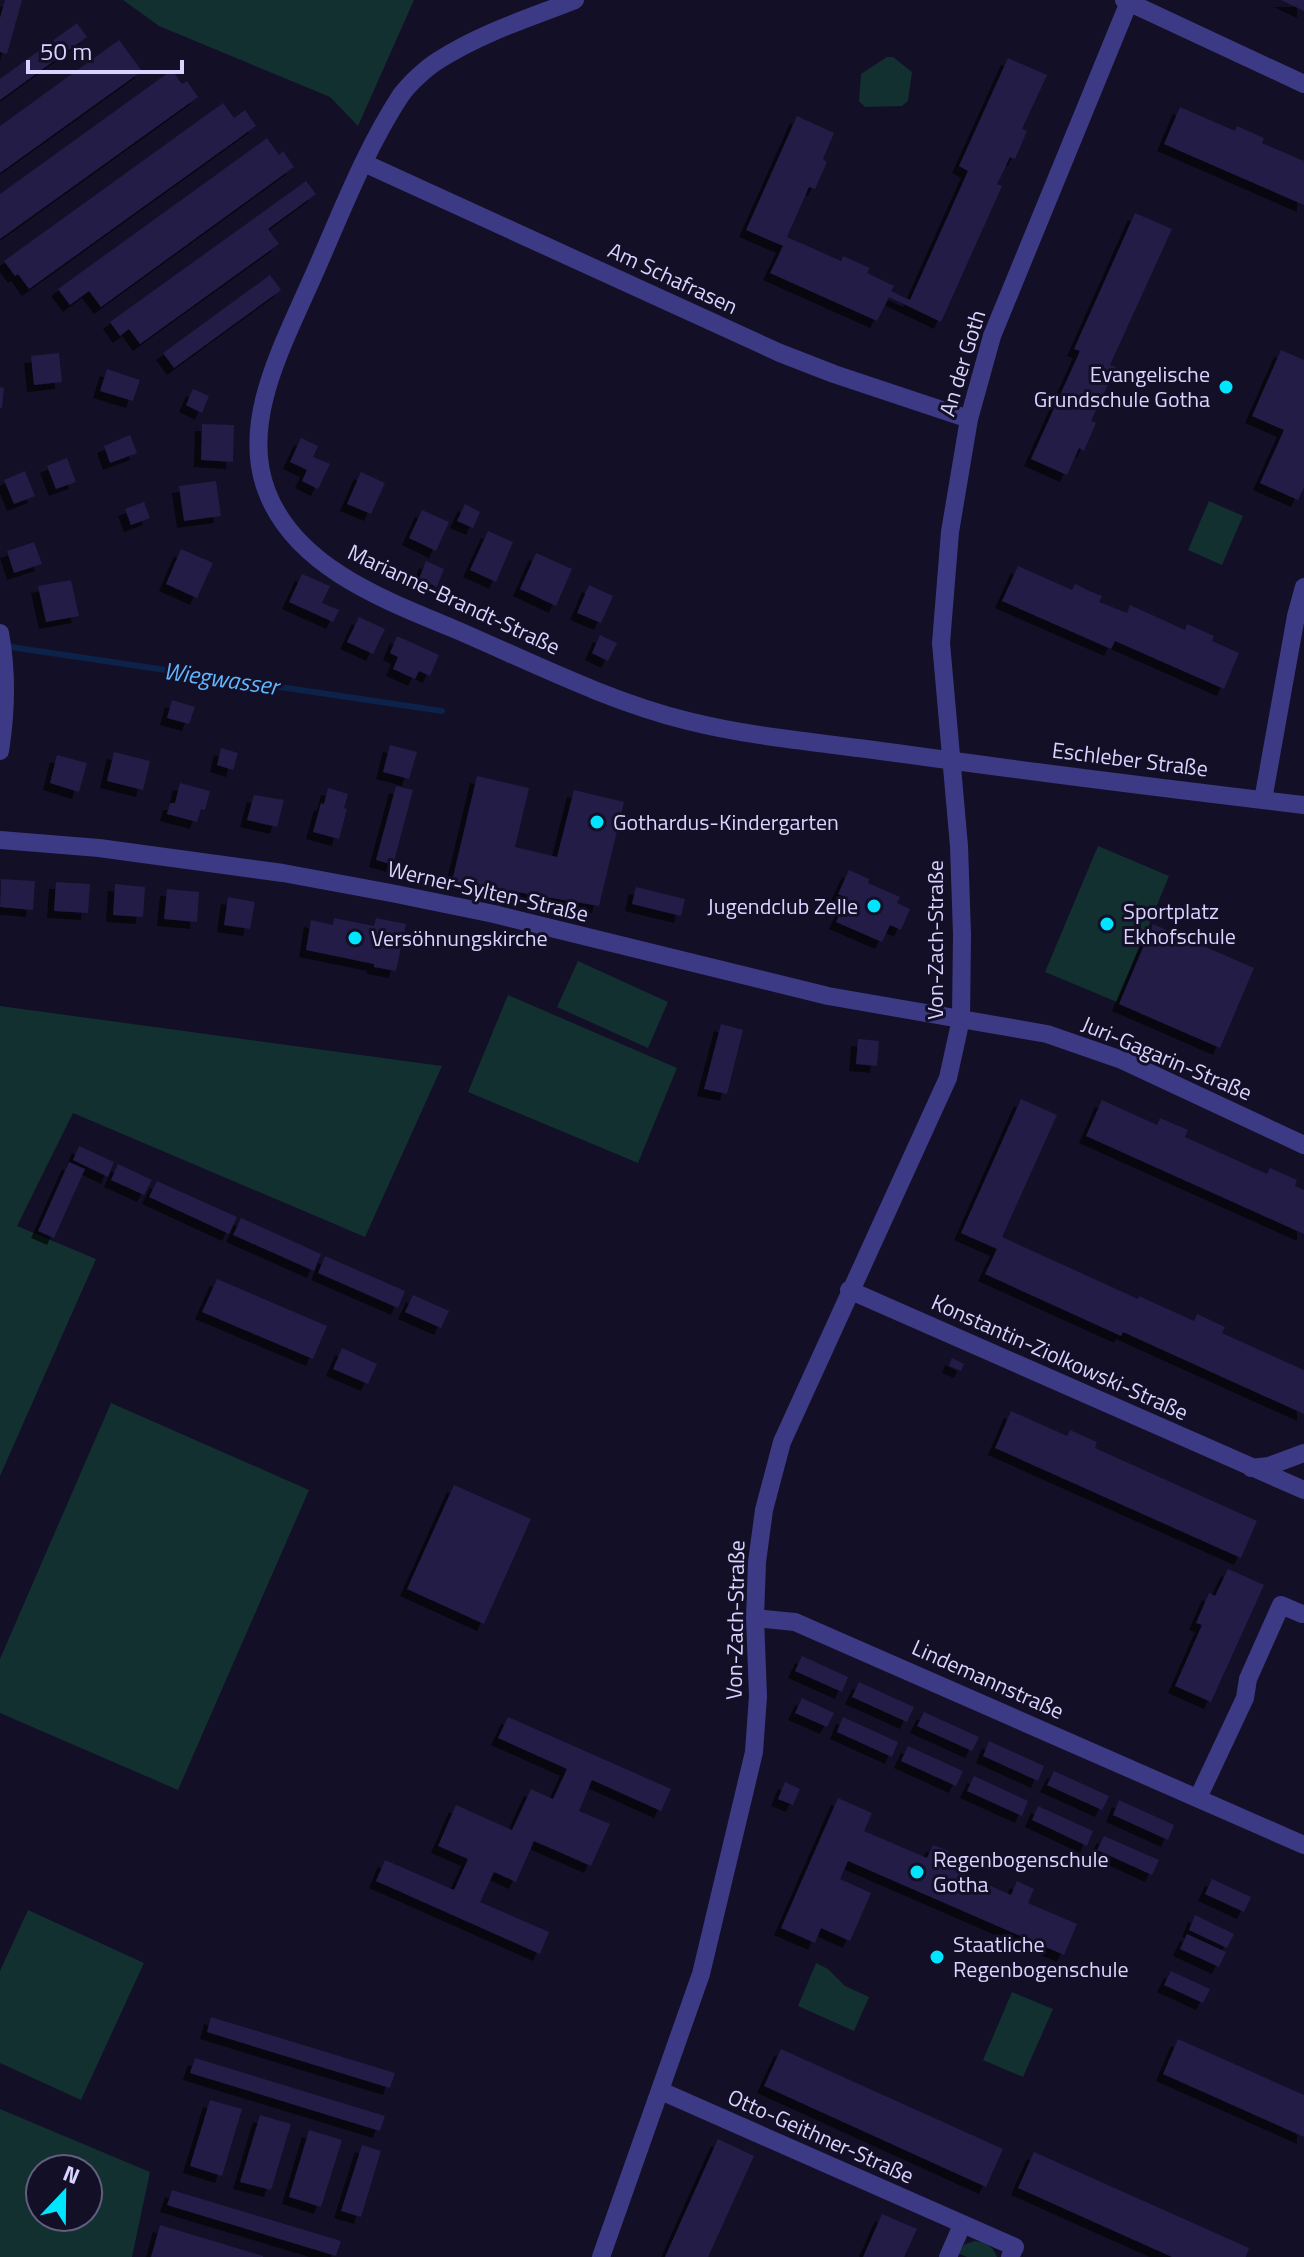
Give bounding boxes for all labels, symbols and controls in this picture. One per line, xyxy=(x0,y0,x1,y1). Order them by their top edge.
scale bar xyxy=(28,24,182,74)
text: 50 m xyxy=(40,33,92,69)
street label: Am Schafrasen xyxy=(602,233,744,323)
street label: An der Goth xyxy=(930,306,994,420)
place label: Evangelische Grundschule Gotha xyxy=(1034,357,1210,416)
marker: Evangelische Grundschule Gotha xyxy=(1217,378,1235,396)
street label: Marianne-Brandt-Straße xyxy=(342,535,566,663)
water label: Wiegwasser xyxy=(161,652,284,704)
street label: Eschleber Straße xyxy=(1050,733,1210,785)
place label: Gothardus-Kindergarten xyxy=(613,805,839,839)
marker: Gothardus-Kindergarten xyxy=(588,813,606,831)
street label: Werner-Sylten-Straße xyxy=(384,851,592,931)
street label: Von-Zach-Straße xyxy=(918,860,952,1020)
place label: Jugendclub Zelle xyxy=(707,889,858,923)
place label: Sportplatz Ekhofschule xyxy=(1123,894,1236,953)
marker: Jugendclub Zelle xyxy=(865,897,883,915)
marker: Sportplatz Ekhofschule xyxy=(1098,915,1116,933)
place label: Versöhnungskirche xyxy=(371,921,548,955)
marker: Versöhnungskirche xyxy=(346,929,364,947)
street label: Juri-Gagarin-Straße xyxy=(1077,1007,1257,1109)
street label: Konstantin-Ziolkowski-Straße xyxy=(926,1285,1194,1429)
street label: Von-Zach-Straße xyxy=(717,1540,753,1700)
street label: Lindemannstraße xyxy=(906,1630,1070,1728)
place label: Regenbogenschule Gotha xyxy=(933,1842,1109,1901)
marker: Regenbogenschule Gotha xyxy=(908,1863,926,1881)
place label: Staatliche Regenbogenschule xyxy=(953,1927,1129,1986)
marker: Staatliche Regenbogenschule xyxy=(928,1948,946,1966)
street label: Otto-Geithner-Straße xyxy=(722,2080,920,2192)
north arrow xyxy=(24,2153,104,2233)
text: N xyxy=(58,2156,85,2193)

